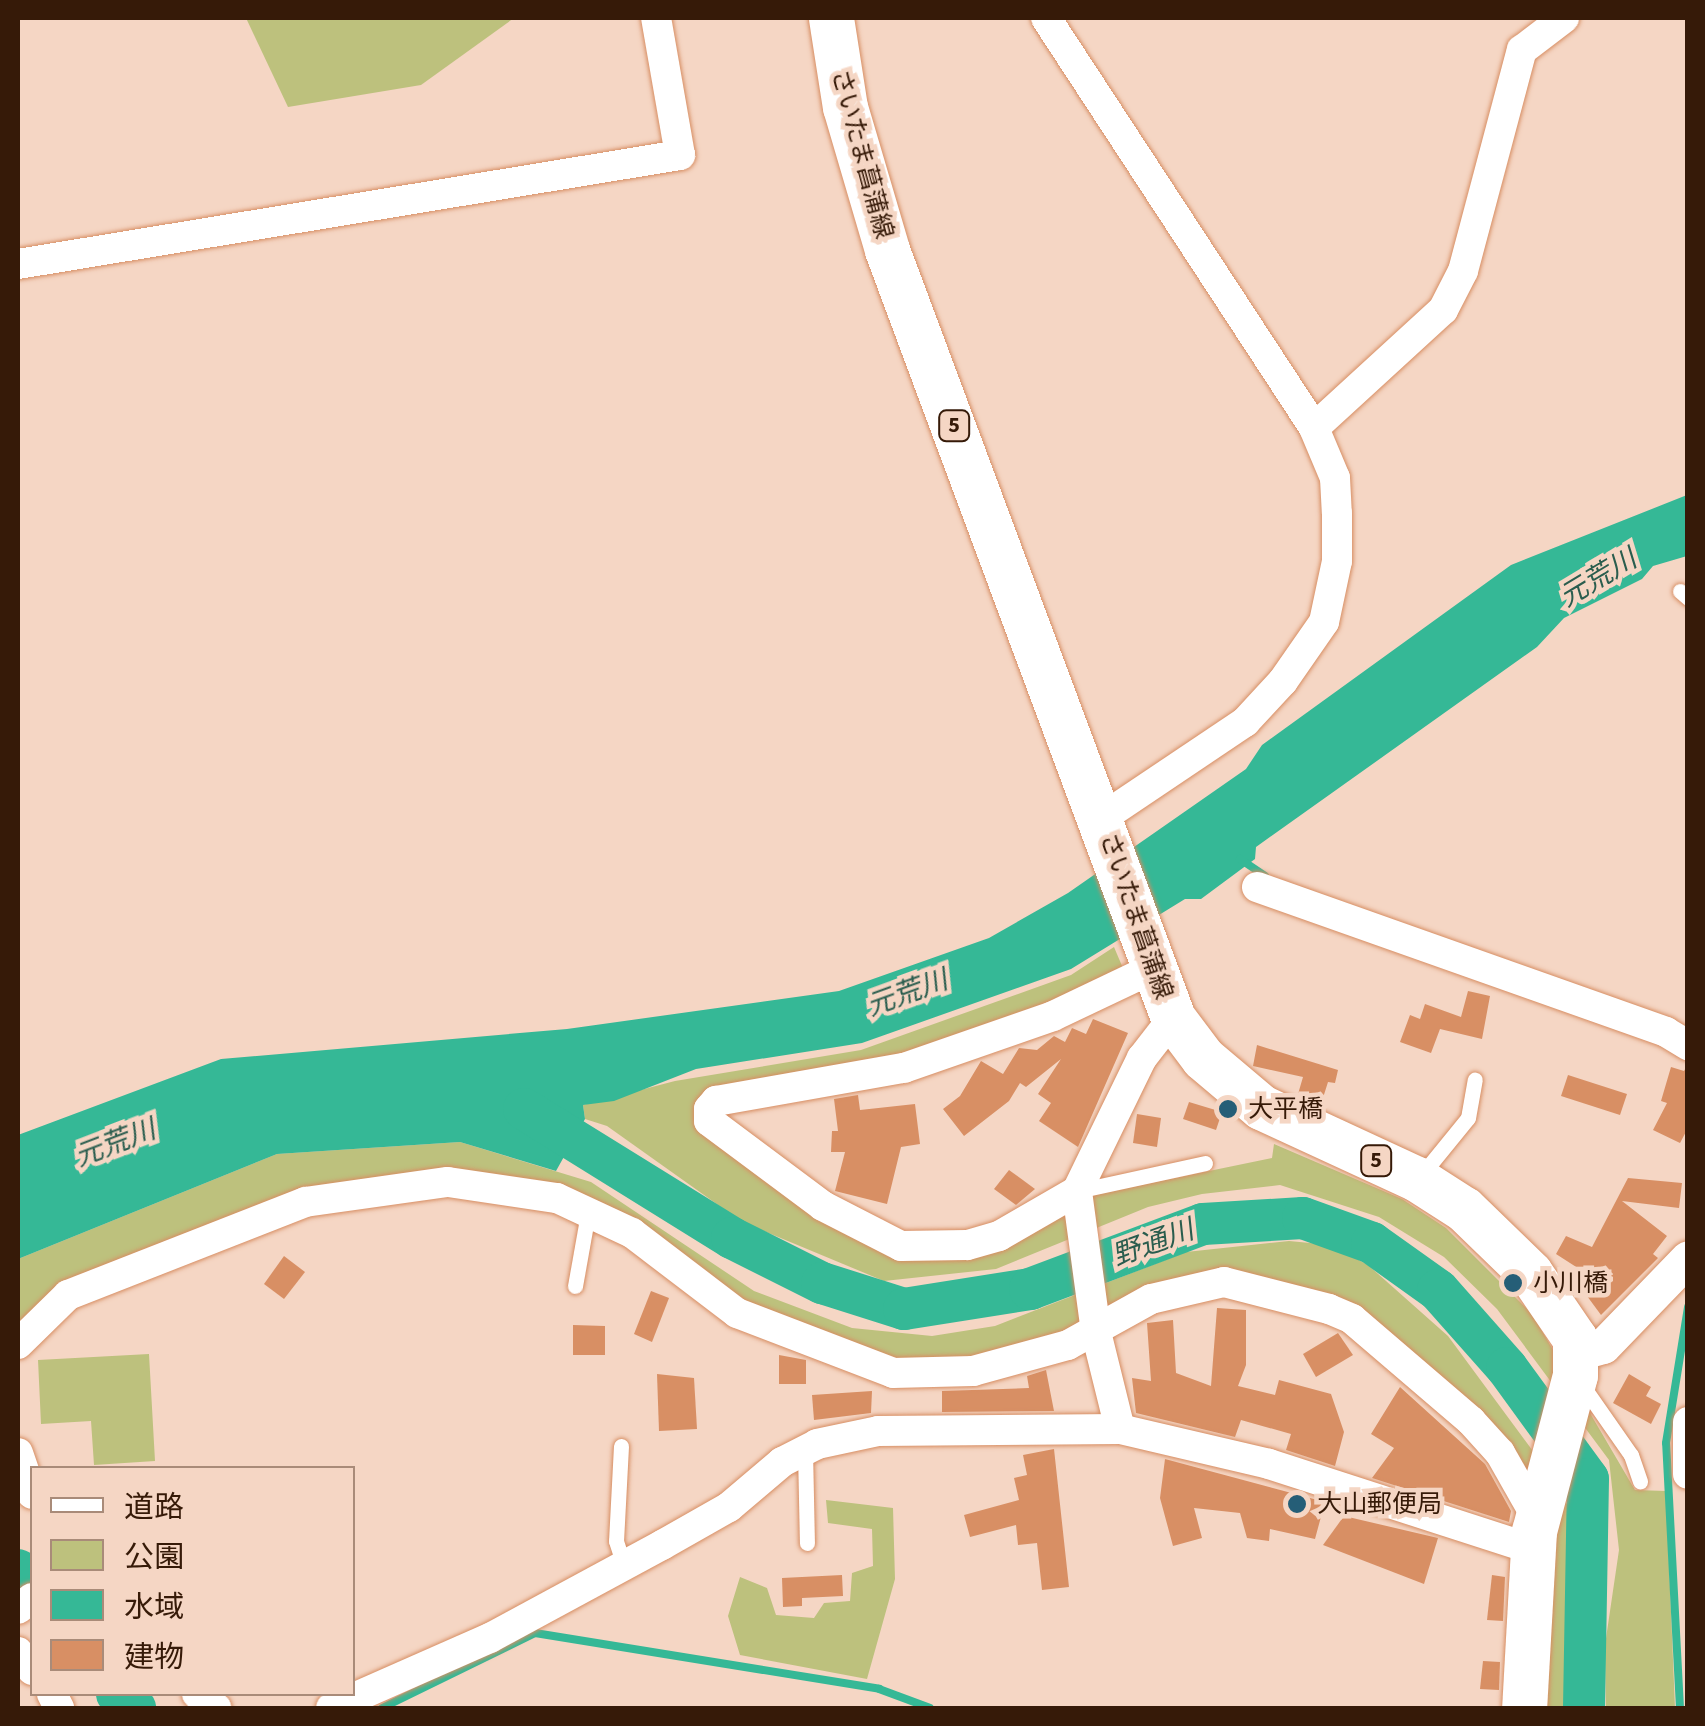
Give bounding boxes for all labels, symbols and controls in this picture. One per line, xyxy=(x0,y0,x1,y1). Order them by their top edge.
street label: さいたま菖蒲線 xyxy=(825,66,899,242)
road number: 5 xyxy=(936,409,972,443)
water label: 元荒川 xyxy=(1553,542,1643,614)
street label: さいたま菖蒲線 xyxy=(1093,828,1179,1004)
water label: 元荒川 xyxy=(862,963,952,1023)
place label: 大平橋 xyxy=(1248,1094,1323,1124)
marker: 大平橋 xyxy=(1217,1098,1239,1120)
water label: 元荒川 xyxy=(70,1112,160,1174)
road number: 5 xyxy=(1358,1144,1394,1178)
water label: 野通川 xyxy=(1108,1213,1198,1273)
place label: 小川橋 xyxy=(1533,1268,1608,1298)
marker: 小川橋 xyxy=(1502,1272,1524,1294)
legend xyxy=(30,1466,355,1696)
text: 道路 xyxy=(124,1486,184,1529)
place label: 大山郵便局 xyxy=(1317,1489,1442,1519)
marker: 大山郵便局 xyxy=(1286,1493,1308,1515)
text: 公園 xyxy=(124,1536,184,1579)
text: 水域 xyxy=(124,1586,184,1629)
text: 建物 xyxy=(124,1636,184,1679)

